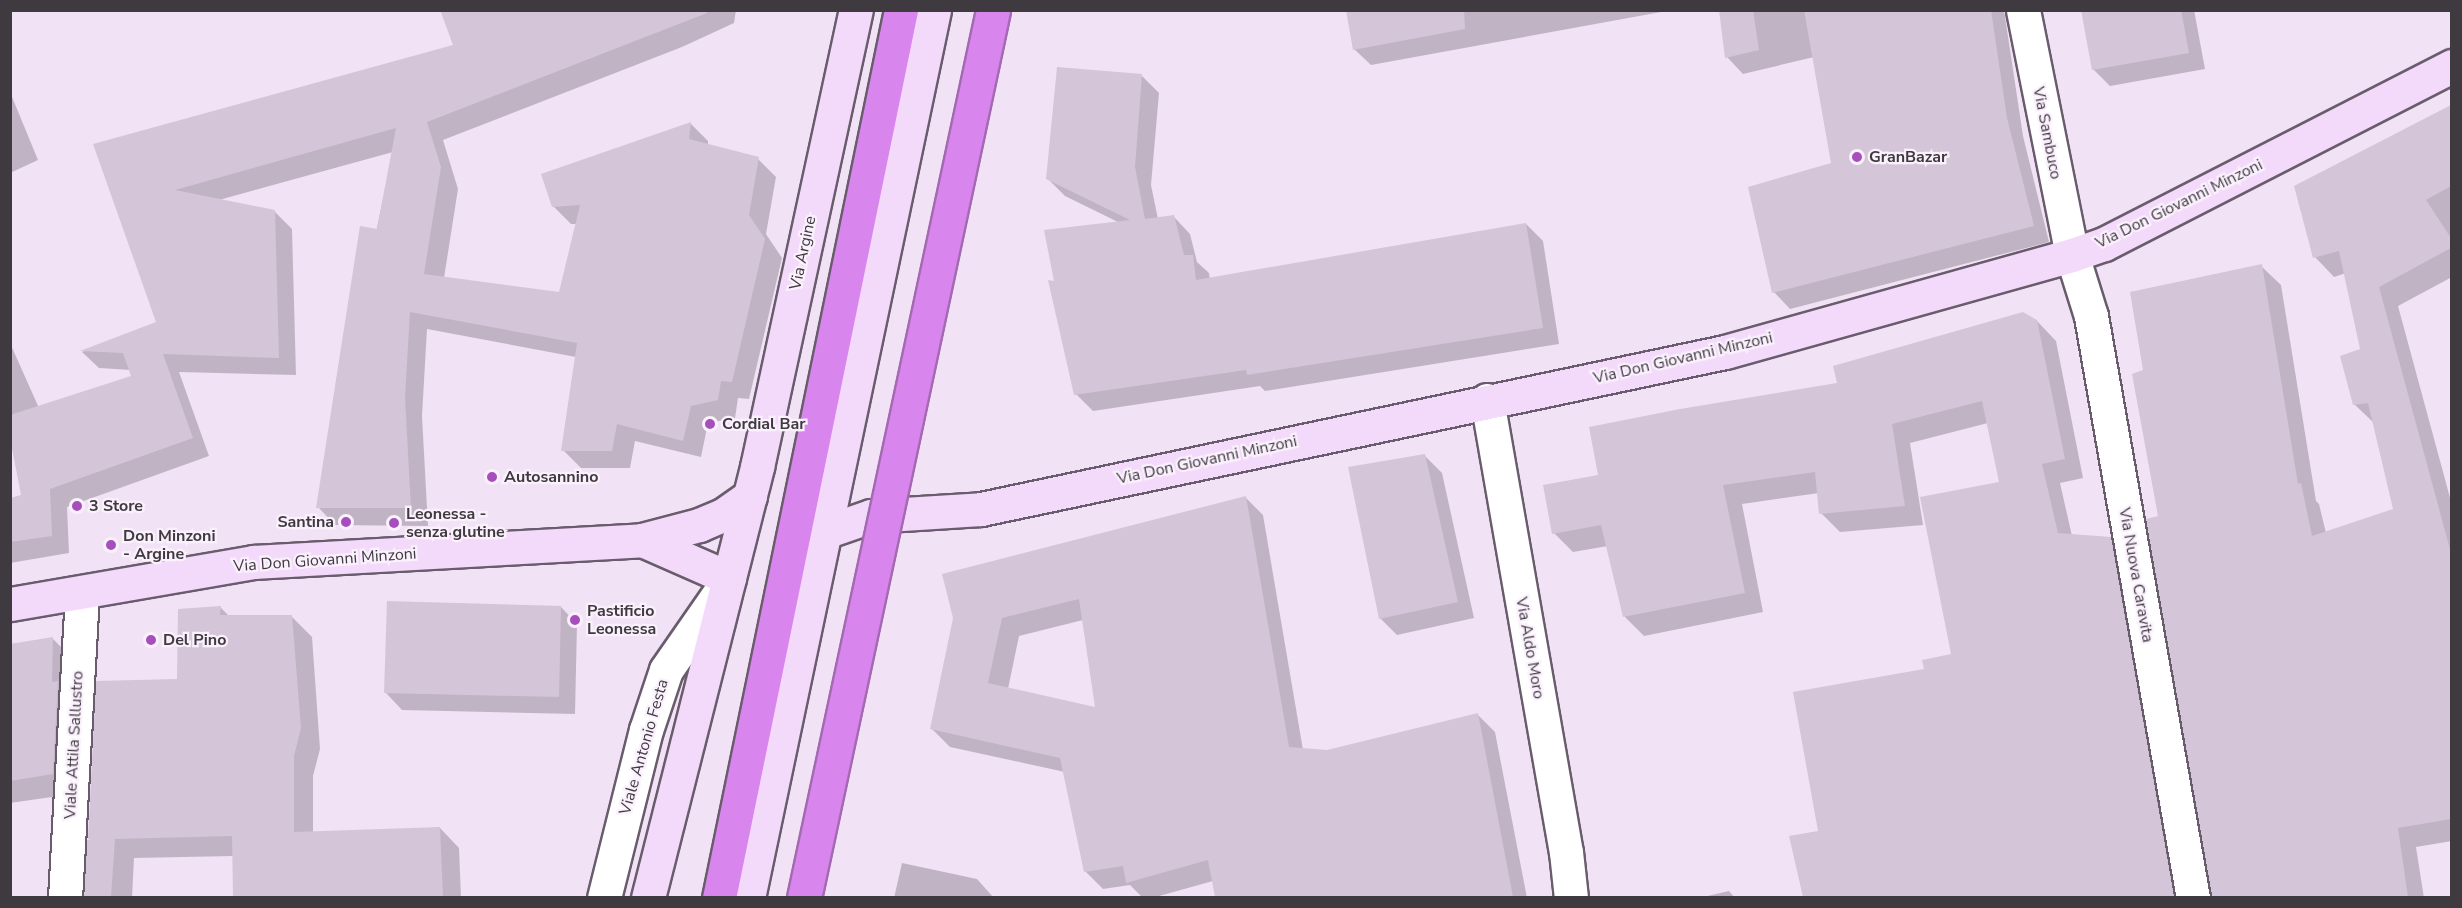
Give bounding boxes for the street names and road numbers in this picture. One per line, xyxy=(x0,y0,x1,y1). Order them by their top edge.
street label: Via Sambuco xyxy=(2029,85,2065,181)
street label: Via Don Giovanni Minzoni xyxy=(2092,155,2266,253)
street label: Via Argine xyxy=(786,214,820,292)
street label: Via Don Giovanni Minzoni xyxy=(1591,328,1775,388)
street label: Via Don Giovanni Minzoni xyxy=(1115,432,1299,488)
street label: Via Nuova Caravita xyxy=(2115,506,2157,644)
street label: Via Don Giovanni Minzoni xyxy=(233,544,417,576)
street label: Via Aldo Moro xyxy=(1512,596,1548,700)
street label: Viale Attila Sallustro xyxy=(61,670,87,820)
street label: Viale Antonio Festa xyxy=(615,677,673,817)

